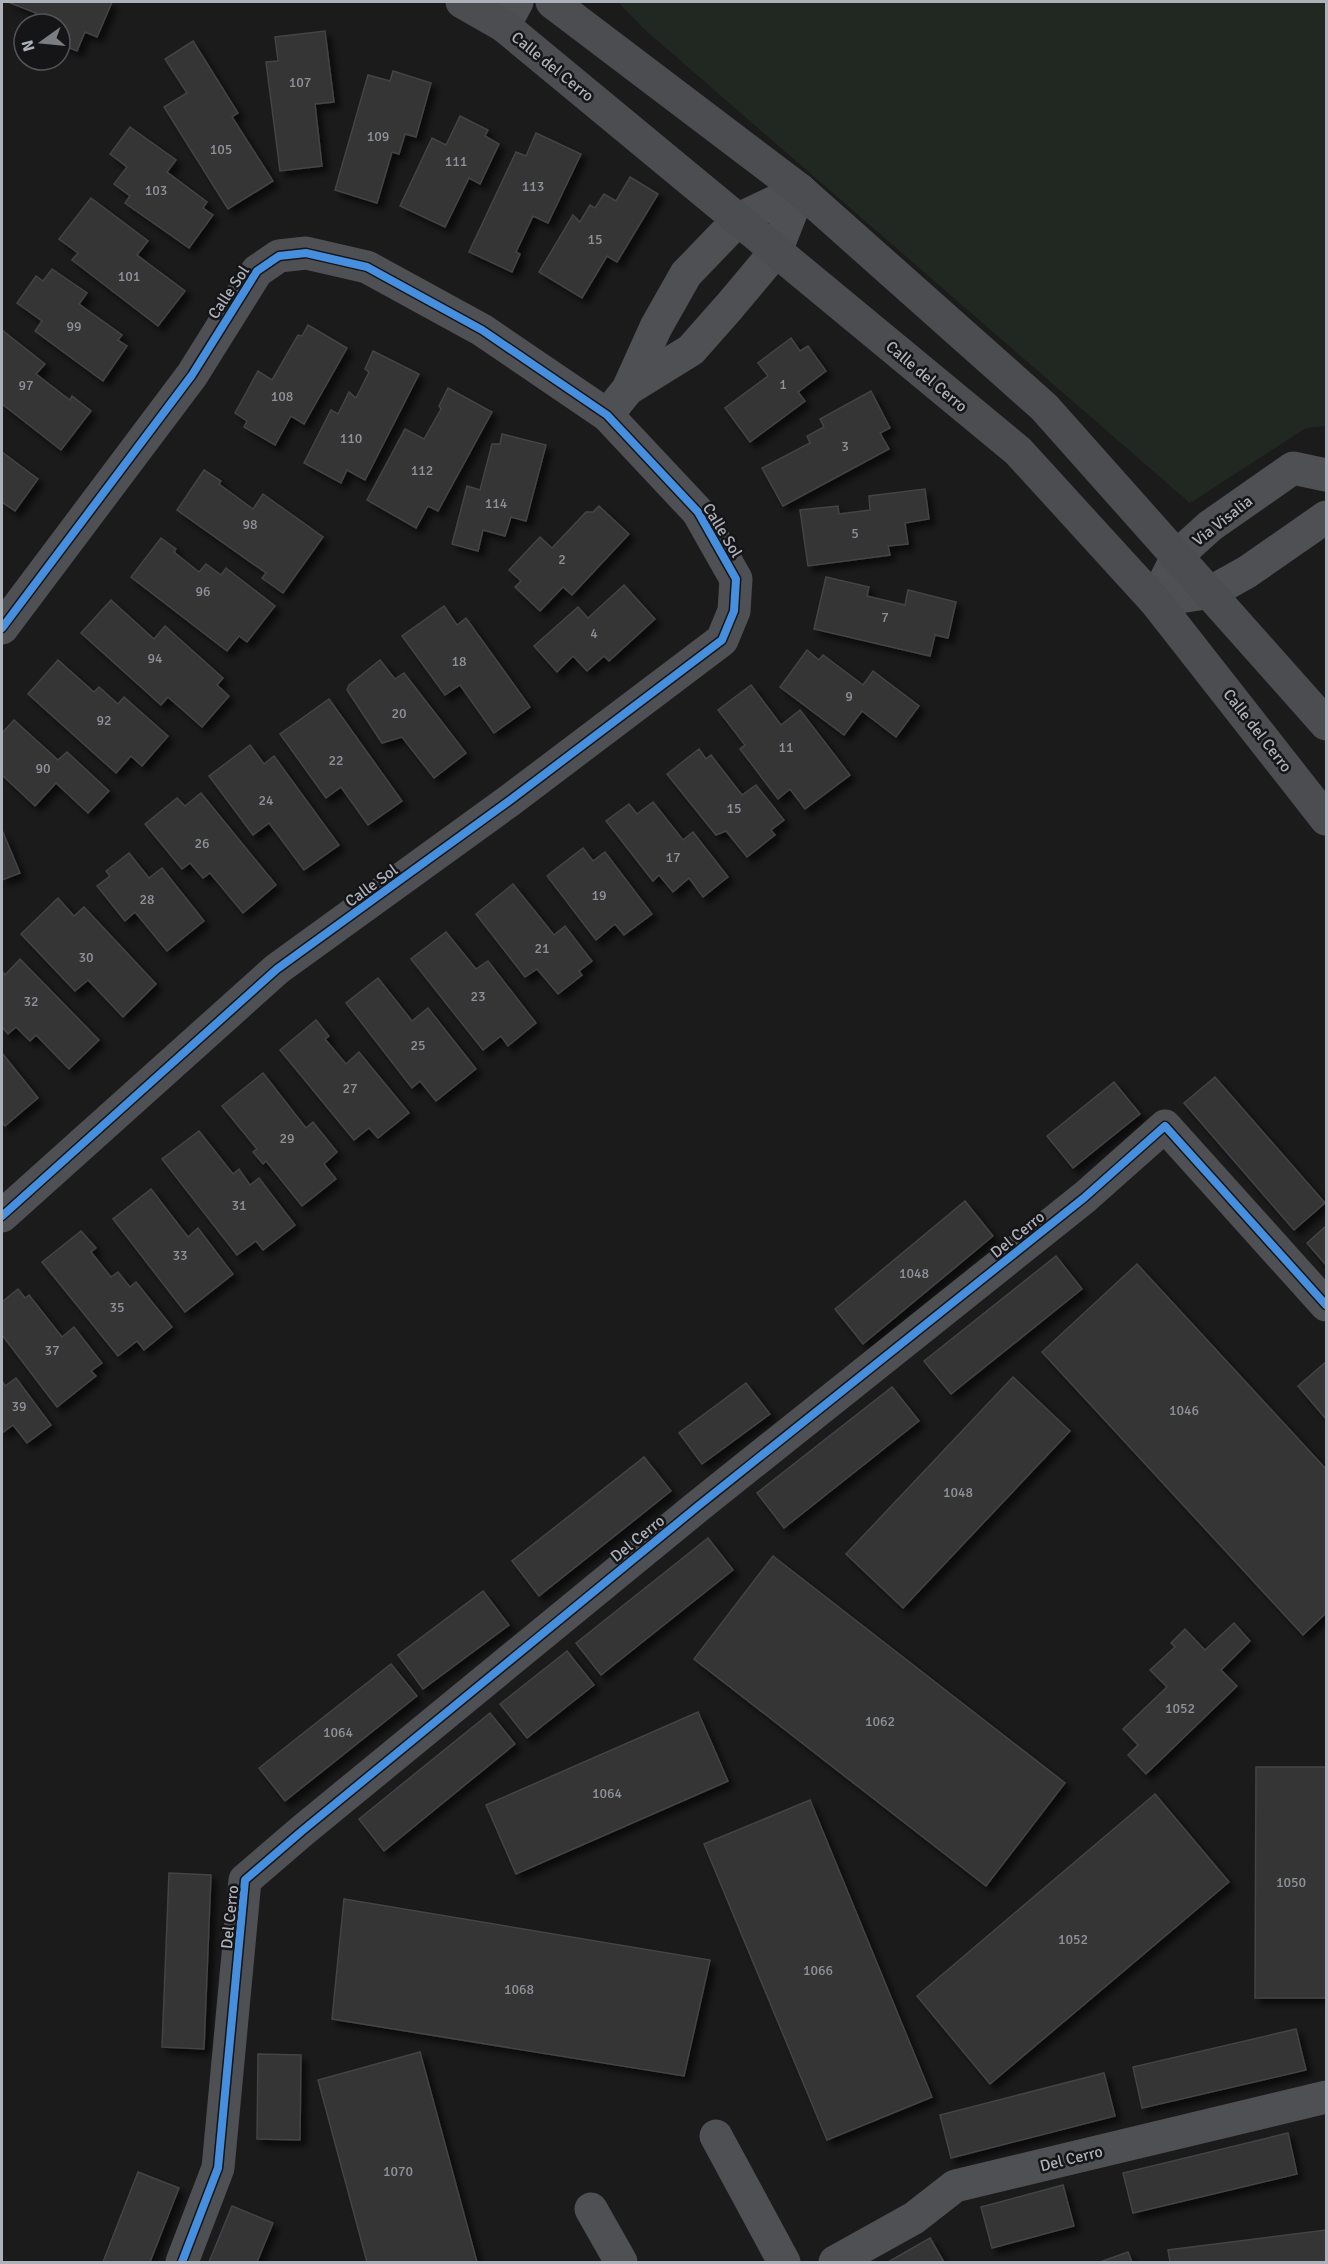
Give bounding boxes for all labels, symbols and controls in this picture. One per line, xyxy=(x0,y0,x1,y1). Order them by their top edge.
north arrow xyxy=(12,12,72,72)
street label: Calle del Cerro xyxy=(507,27,598,106)
text: N xyxy=(17,38,40,54)
house number: 107 xyxy=(289,74,311,91)
house number: 109 xyxy=(367,128,389,145)
house number: 105 xyxy=(210,141,232,158)
house number: 111 xyxy=(445,153,467,170)
house number: 113 xyxy=(522,178,544,195)
house number: 103 xyxy=(145,182,167,199)
house number: 15 xyxy=(587,231,603,248)
street label: Calle Sol xyxy=(204,262,254,323)
house number: 101 xyxy=(118,268,140,285)
house number: 99 xyxy=(66,318,82,335)
street label: Calle del Cerro xyxy=(882,337,971,417)
house number: 1 xyxy=(779,376,787,393)
house number: 97 xyxy=(18,377,34,394)
house number: 108 xyxy=(271,388,293,405)
house number: 110 xyxy=(340,430,362,447)
house number: 3 xyxy=(841,438,849,455)
house number: 112 xyxy=(411,462,433,479)
street label: Via Visalia xyxy=(1189,491,1257,550)
house number: 114 xyxy=(485,495,508,512)
street label: Calle Sol xyxy=(698,500,746,562)
house number: 98 xyxy=(242,516,258,533)
house number: 5 xyxy=(851,525,859,542)
house number: 2 xyxy=(558,551,566,568)
house number: 96 xyxy=(195,583,211,600)
house number: 7 xyxy=(881,609,889,626)
house number: 4 xyxy=(590,625,598,642)
house number: 94 xyxy=(147,650,163,667)
house number: 18 xyxy=(451,653,467,670)
street label: Calle del Cerro xyxy=(1218,685,1296,776)
house number: 9 xyxy=(845,688,853,705)
house number: 20 xyxy=(391,705,407,722)
house number: 92 xyxy=(96,712,112,729)
house number: 11 xyxy=(778,739,794,756)
house number: 22 xyxy=(328,752,344,769)
house number: 90 xyxy=(35,760,51,777)
house number: 24 xyxy=(258,792,274,809)
house number: 15 xyxy=(726,800,742,817)
house number: 26 xyxy=(194,835,210,852)
house number: 17 xyxy=(665,849,681,866)
street label: Calle Sol xyxy=(341,860,402,912)
house number: 19 xyxy=(591,887,607,904)
house number: 28 xyxy=(139,891,155,908)
house number: 21 xyxy=(534,940,550,957)
house number: 30 xyxy=(78,949,94,966)
house number: 23 xyxy=(470,988,486,1005)
house number: 32 xyxy=(23,993,39,1010)
house number: 25 xyxy=(410,1037,426,1054)
house number: 27 xyxy=(342,1080,358,1097)
house number: 29 xyxy=(279,1130,295,1147)
house number: 31 xyxy=(231,1197,247,1214)
street label: Del Cerro xyxy=(986,1207,1049,1263)
house number: 33 xyxy=(172,1247,188,1264)
house number: 1048 xyxy=(899,1265,929,1282)
house number: 35 xyxy=(109,1299,125,1316)
house number: 37 xyxy=(44,1342,60,1359)
house number: 39 xyxy=(11,1398,27,1415)
house number: 1046 xyxy=(1169,1402,1199,1419)
house number: 1048 xyxy=(943,1484,973,1501)
street label: Del Cerro xyxy=(606,1511,669,1567)
house number: 1052 xyxy=(1165,1700,1195,1717)
house number: 1062 xyxy=(865,1713,895,1730)
house number: 1064 xyxy=(323,1724,354,1741)
house number: 1064 xyxy=(592,1785,623,1802)
house number: 1050 xyxy=(1276,1874,1306,1891)
street label: Del Cerro xyxy=(217,1884,243,1950)
house number: 1052 xyxy=(1058,1931,1088,1948)
house number: 1066 xyxy=(803,1962,833,1979)
house number: 1068 xyxy=(504,1981,534,1998)
street label: Del Cerro xyxy=(1038,2142,1105,2176)
house number: 1070 xyxy=(383,2163,413,2180)

